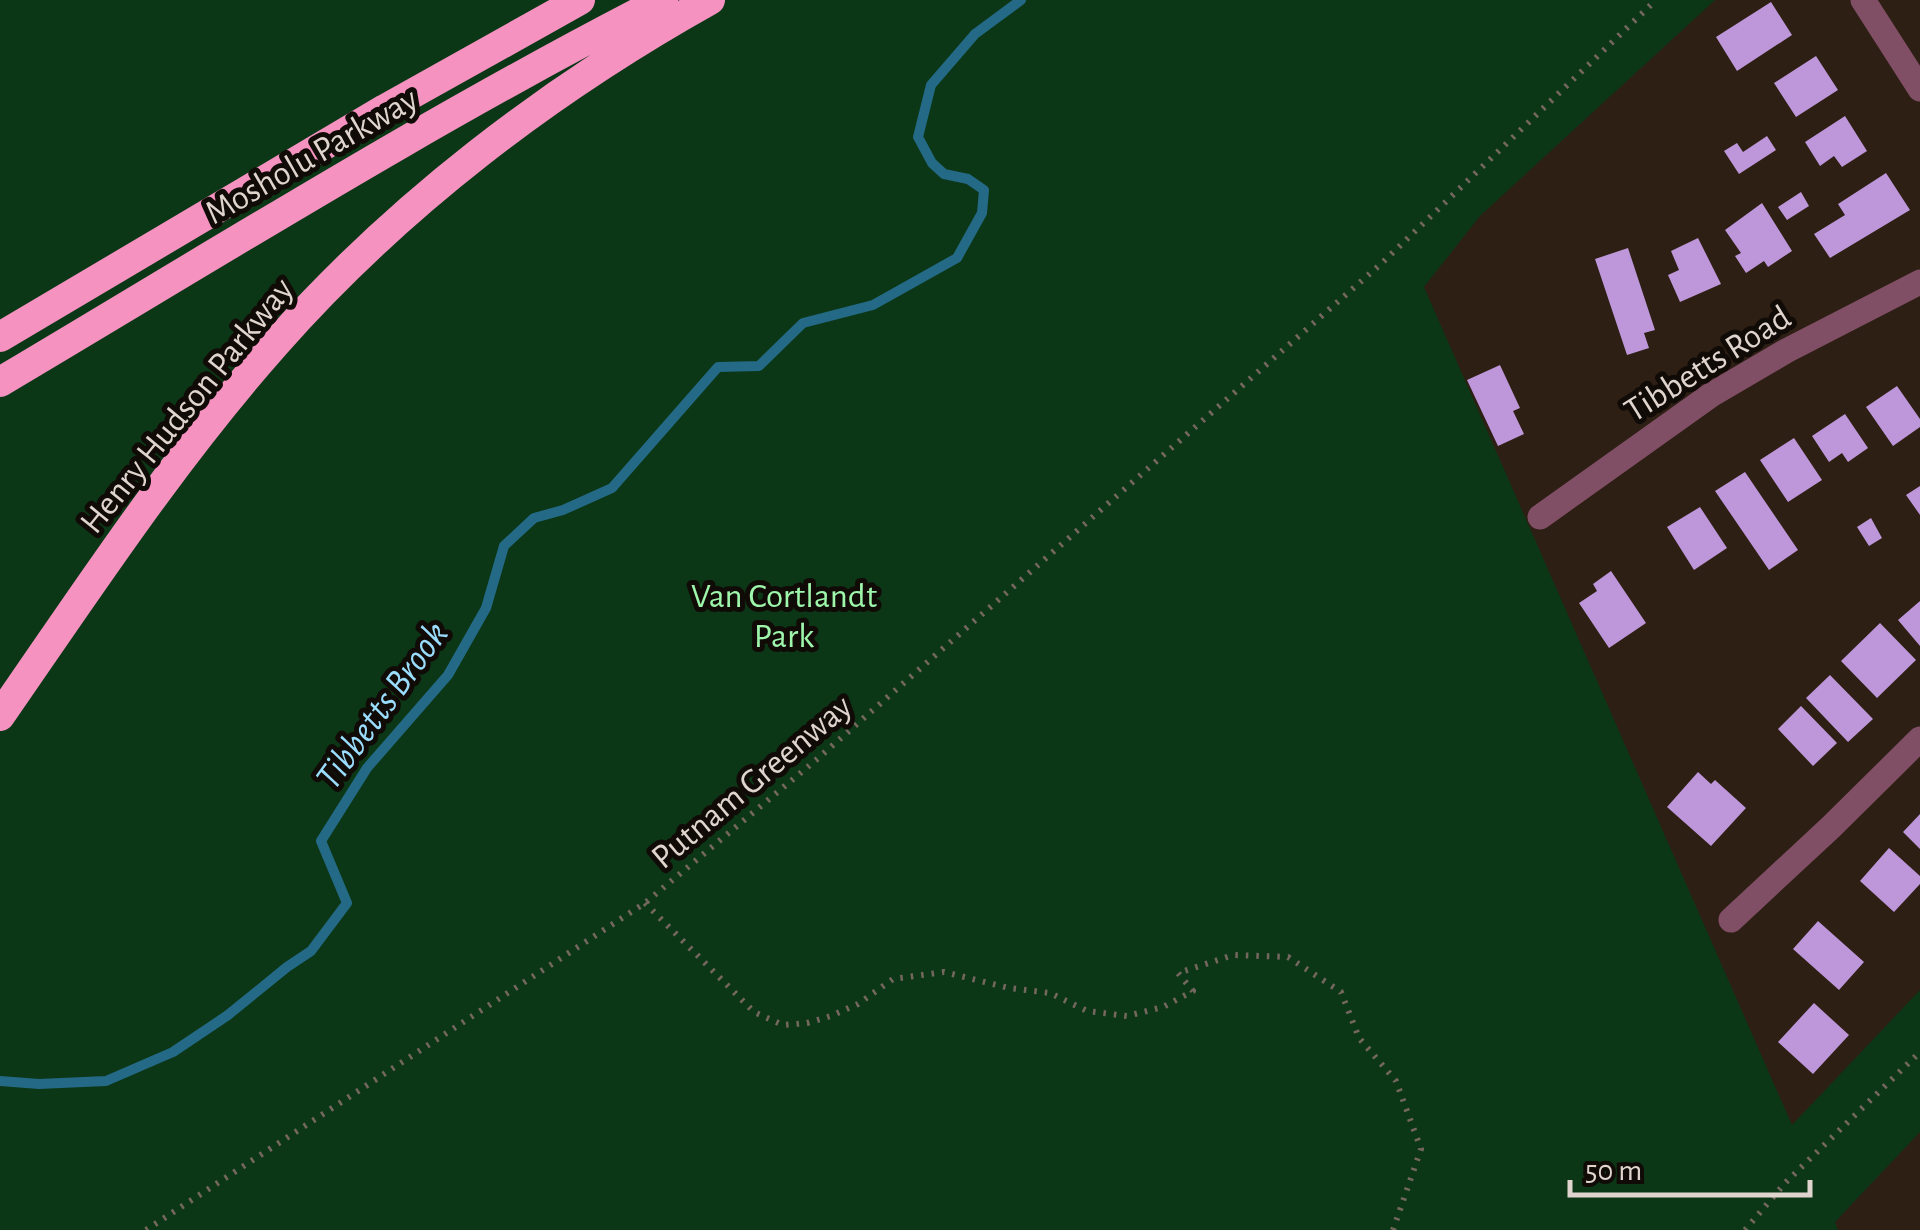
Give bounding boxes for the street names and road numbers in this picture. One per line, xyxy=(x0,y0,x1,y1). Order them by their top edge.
street label: Mosholu Parkway xyxy=(200,81,424,231)
street label: Henry Hudson Parkway xyxy=(74,272,300,540)
street label: Tibbetts Road xyxy=(1619,300,1797,429)
street label: Putnam Greenway xyxy=(645,689,859,876)

